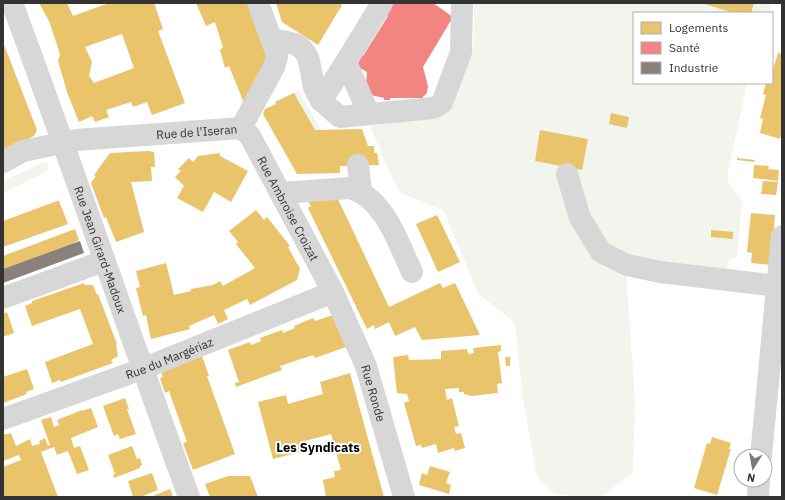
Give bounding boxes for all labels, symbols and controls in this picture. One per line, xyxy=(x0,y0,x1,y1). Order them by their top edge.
legend xyxy=(633,12,773,84)
text: Logements xyxy=(669,20,729,35)
text: Santé xyxy=(669,40,700,55)
text: Industrie xyxy=(669,60,719,75)
street label: Rue de l'Iseran xyxy=(156,121,238,142)
street label: Rue Ambroise Croizat xyxy=(255,153,322,263)
street label: Rue Jean Girard-Madoux xyxy=(71,184,130,315)
street label: Rue du Margériaz xyxy=(123,334,216,382)
street label: Rue Ronde xyxy=(358,363,389,424)
district label: Les Syndicats xyxy=(276,439,360,456)
north arrow xyxy=(733,448,773,488)
text: N xyxy=(746,470,756,485)

